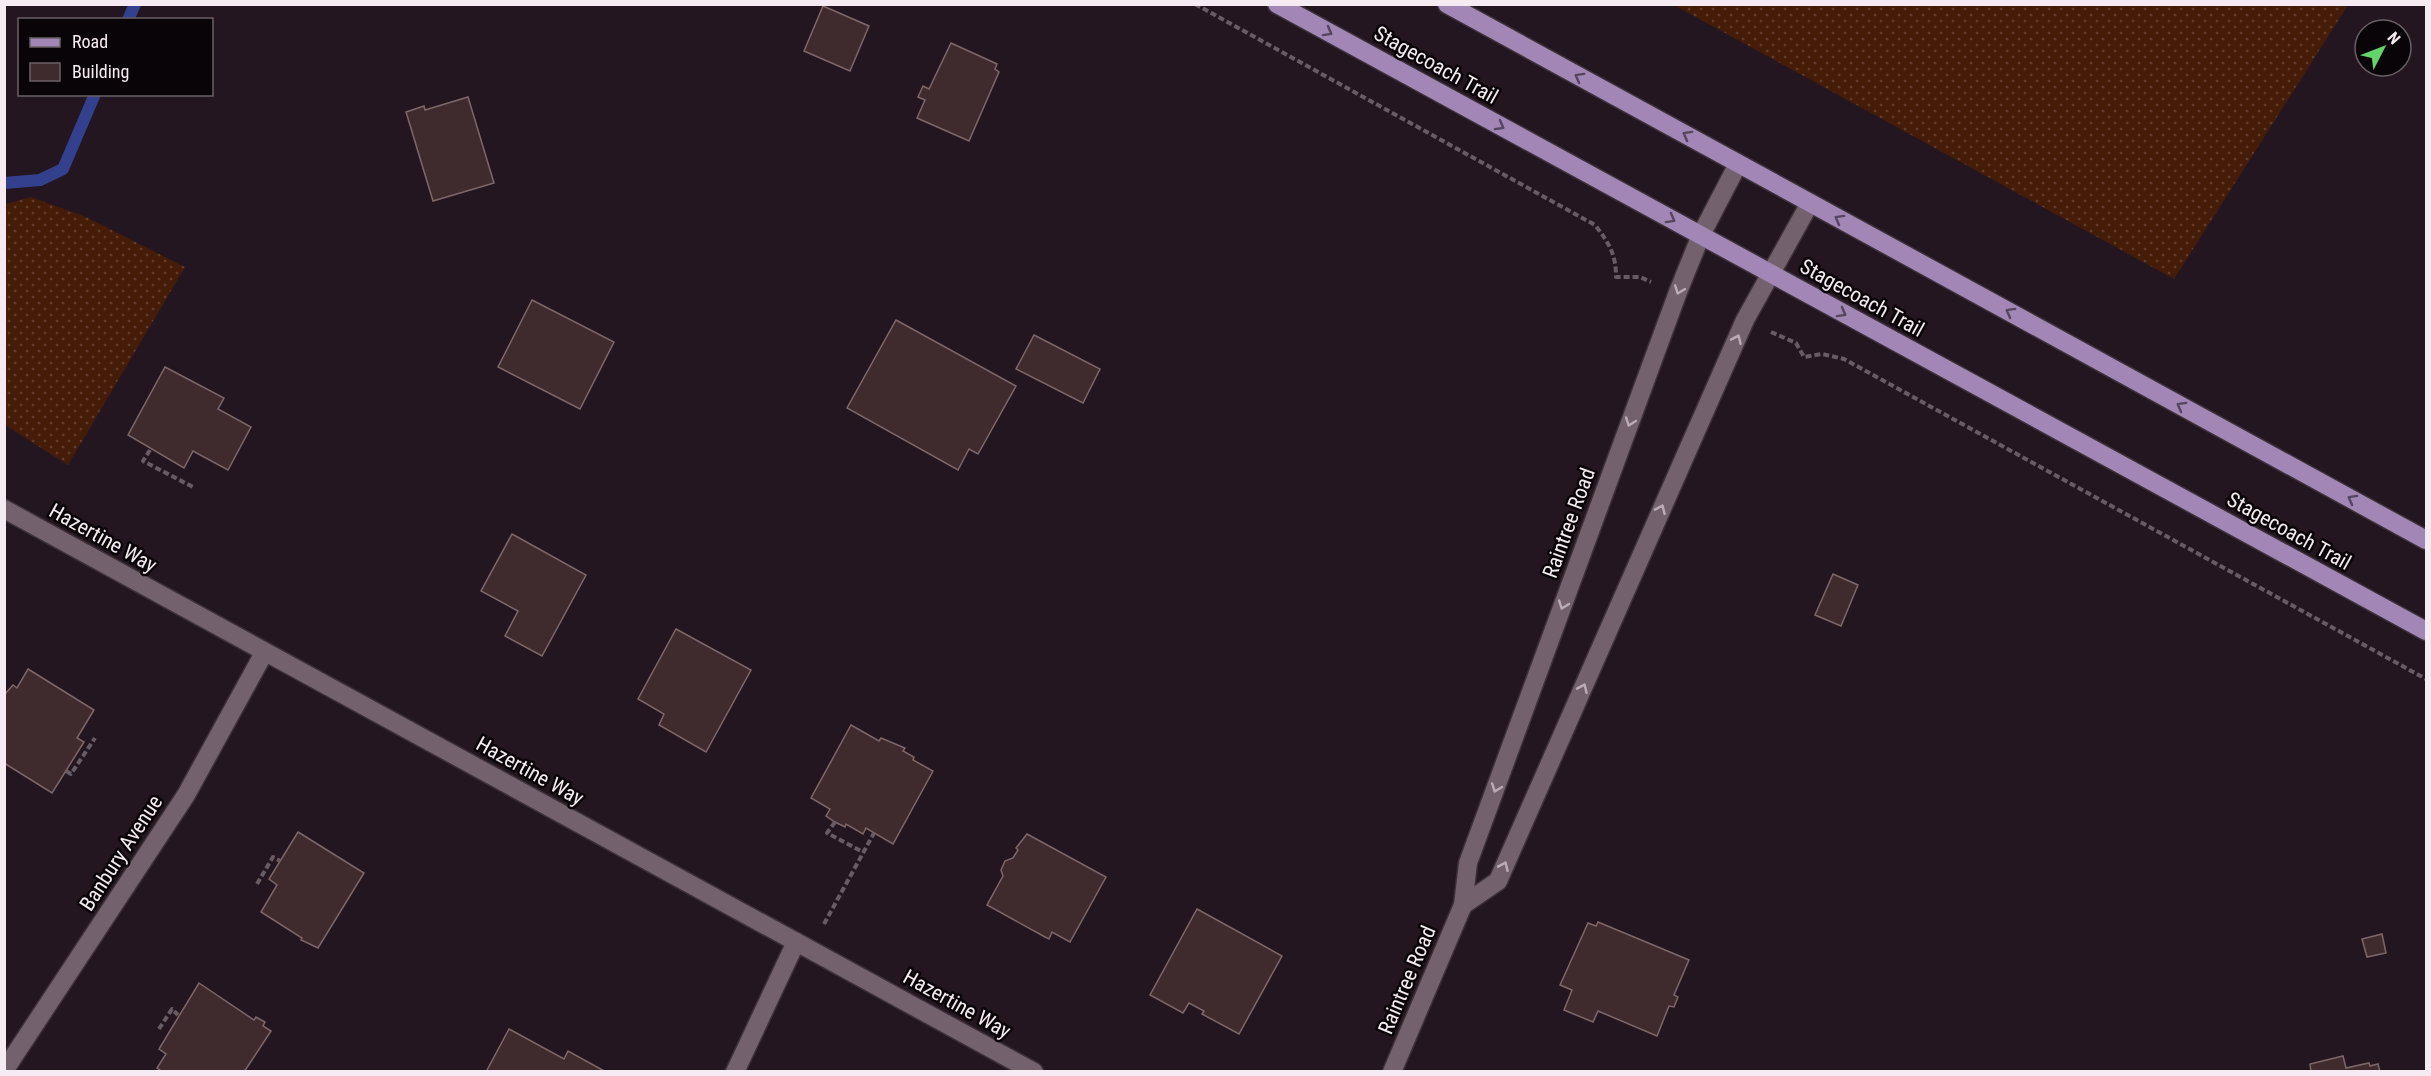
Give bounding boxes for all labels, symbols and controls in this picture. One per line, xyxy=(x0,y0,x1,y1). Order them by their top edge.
legend xyxy=(18,18,213,96)
north arrow xyxy=(2353,18,2413,78)
street label: Stagecoach Trail xyxy=(1370,21,1502,109)
one-way arrow xyxy=(1322,25,1333,37)
text: N xyxy=(2383,28,2404,48)
text: Road xyxy=(72,31,108,52)
text: Building xyxy=(72,61,129,82)
one-way arrow xyxy=(1575,73,1585,84)
one-way arrow xyxy=(1493,119,1504,130)
one-way arrow xyxy=(1683,131,1693,143)
one-way arrow xyxy=(1665,212,1675,223)
one-way arrow xyxy=(1834,214,1845,226)
street label: Stagecoach Trail xyxy=(1796,254,1928,342)
one-way arrow xyxy=(1674,284,1687,294)
one-way arrow xyxy=(1836,306,1846,317)
one-way arrow xyxy=(2005,308,2016,319)
one-way arrow xyxy=(1730,335,1742,346)
one-way arrow xyxy=(2177,402,2187,413)
one-way arrow xyxy=(1625,416,1637,427)
street label: Raintree Road xyxy=(1538,465,1600,581)
street label: Stagecoach Trail xyxy=(2223,487,2355,575)
one-way arrow xyxy=(2348,495,2358,506)
street label: Hazertine Way xyxy=(45,499,161,577)
one-way arrow xyxy=(1654,505,1666,516)
one-way arrow xyxy=(1558,599,1570,610)
one-way arrow xyxy=(1575,683,1587,694)
street label: Hazertine Way xyxy=(472,732,588,810)
one-way arrow xyxy=(1490,782,1503,793)
street label: Banbury Avenue xyxy=(75,791,167,915)
one-way arrow xyxy=(1497,862,1509,873)
street label: Raintree Road xyxy=(1373,922,1441,1038)
street label: Hazertine Way xyxy=(899,965,1015,1043)

